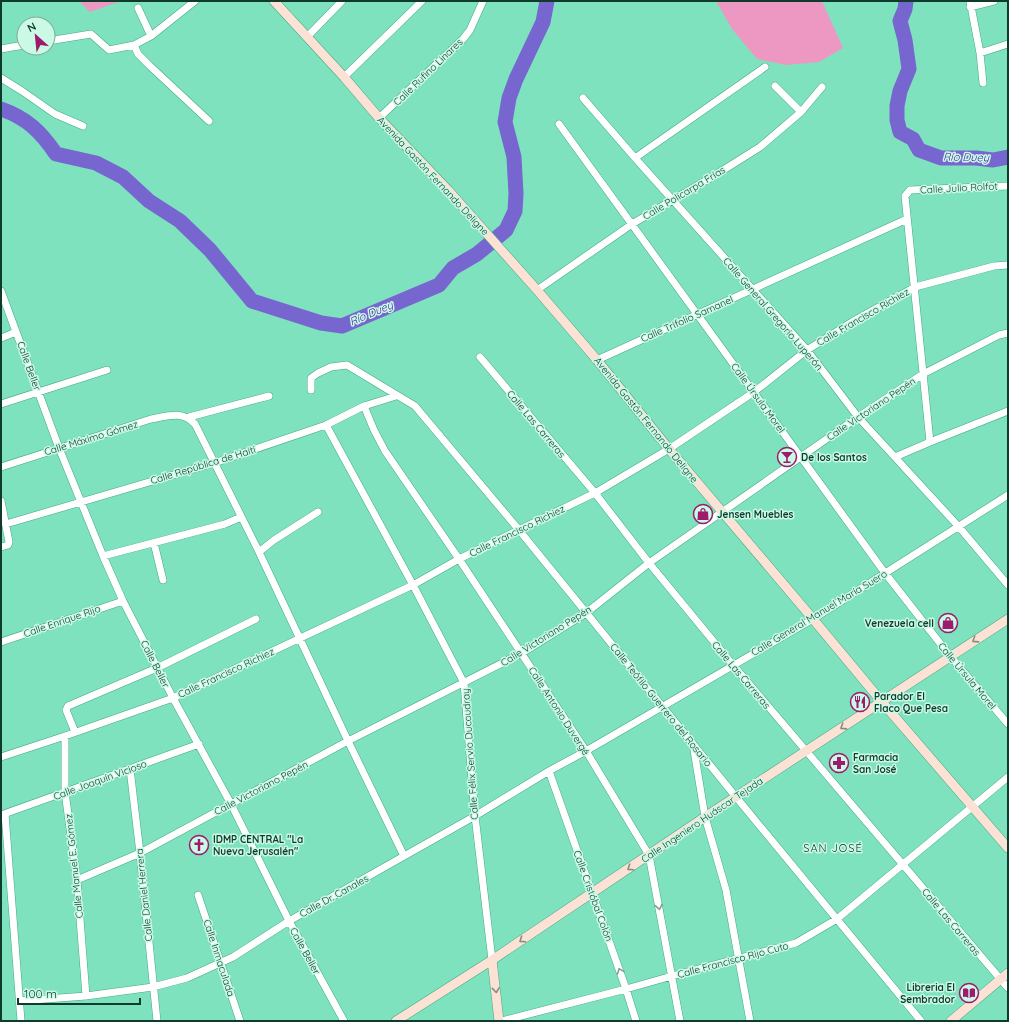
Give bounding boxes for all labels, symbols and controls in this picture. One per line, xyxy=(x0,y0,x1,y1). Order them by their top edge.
north arrow xyxy=(16,16,56,56)
text: N xyxy=(25,19,38,35)
street label: Calle Rufino Linares xyxy=(391,35,466,108)
street label: Avenida Gastón Fernando Deligne xyxy=(374,114,492,239)
water label: Río Duey xyxy=(943,150,990,164)
street label: Calle Policarpa Frías xyxy=(640,163,728,223)
street label: Calle Julio Rolfot xyxy=(920,179,999,197)
street label: Calle General Gregorio Luperón xyxy=(720,255,826,373)
street label: Calle Francisco Richiez xyxy=(814,285,912,349)
street label: Calle Trifolio Samanel xyxy=(639,293,735,345)
water label: Río Duey xyxy=(347,297,396,328)
street label: Calle Beller xyxy=(14,340,44,393)
street label: Avenida Gastón Fernando Deligne xyxy=(591,354,701,486)
street label: Calle Úrsula Morel xyxy=(728,360,788,436)
street label: Calle Victoriano Pepén xyxy=(824,374,918,444)
street label: Calle Las Carreras xyxy=(504,387,568,461)
street label: Calle Máximo Gómez xyxy=(43,418,140,458)
street label: Calle República de Haití xyxy=(149,443,258,487)
bar icon: De los Santos xyxy=(776,446,798,468)
place label: De los Santos xyxy=(801,451,867,464)
street label: Calle Francisco Richiez xyxy=(467,502,567,560)
shop icon: Jensen Muebles xyxy=(692,503,714,525)
place label: Jensen Muebles xyxy=(717,508,794,521)
street label: Calle General Manuel María Suero xyxy=(749,567,889,659)
street label: Calle Enrique Rijo xyxy=(22,602,102,640)
street label: Calle Victoriano Pepén xyxy=(498,603,594,669)
shop icon: Venezuela cell xyxy=(937,612,959,634)
place label: Venezuela cell xyxy=(865,617,934,630)
one-way arrow xyxy=(972,635,979,643)
street label: Calle Beller xyxy=(137,638,173,690)
street label: Calle Las Carreras xyxy=(709,638,773,712)
street label: Calle Úrsula Morel xyxy=(935,640,999,712)
street label: Calle Teófilo Guerrero del Rosario xyxy=(607,641,715,769)
street label: Calle Francisco Richiez xyxy=(176,645,276,701)
street label: Calle Antonio Duvergé xyxy=(526,664,593,758)
street label: Calle Félix Servio Ducoudray xyxy=(459,688,481,820)
place label: Parador El Flaco Que Pesa xyxy=(874,690,948,715)
restaurant icon: Parador El Flaco Que Pesa xyxy=(849,691,871,713)
one-way arrow xyxy=(840,722,847,730)
place label: Farmacia San José xyxy=(853,751,898,776)
pharmacy icon: Farmacia San José xyxy=(828,752,850,774)
street label: Calle Joaquín Vicioso xyxy=(51,757,149,803)
street label: Calle Victoriano Pepén xyxy=(212,758,310,818)
street label: Calle Ingeniero Huáscar Tejada xyxy=(639,774,765,866)
street label: Calle Manuel E. Gómez xyxy=(62,813,86,919)
place label: IDMP CENTRAL "La Nueva Jerusalén" xyxy=(213,833,303,858)
church icon: IDMP CENTRAL "La Nueva Jerusalén" xyxy=(188,834,210,856)
district label: SAN JOSÉ xyxy=(803,841,863,855)
street label: Calle Daniel Herrera xyxy=(133,848,155,942)
street label: Calle Cristóbal Colón xyxy=(570,849,616,943)
one-way arrow xyxy=(627,863,634,870)
street label: Calle Dr. Canales xyxy=(297,872,371,920)
street label: Calle Las Carreras xyxy=(919,885,983,959)
one-way arrow xyxy=(654,904,662,910)
street label: Calle Inmaculada xyxy=(200,918,238,998)
street label: Calle Beller xyxy=(287,925,323,977)
one-way arrow xyxy=(519,935,526,943)
street label: Calle Francisco Rijo Cuto xyxy=(676,939,790,981)
one-way arrow xyxy=(616,967,624,974)
scale bar xyxy=(18,980,140,1006)
place label: Libreria El Sembrador xyxy=(900,981,956,1006)
library icon: Libreria El Sembrador xyxy=(958,982,980,1004)
text: 100 m xyxy=(24,986,57,1001)
one-way arrow xyxy=(491,987,500,993)

